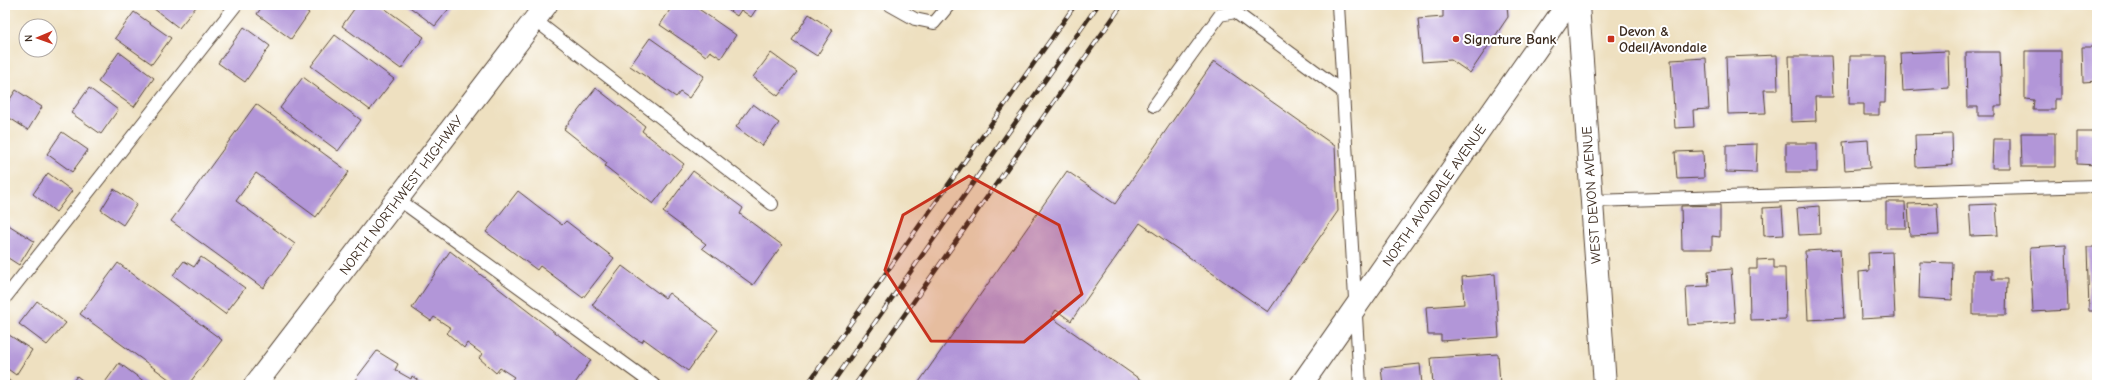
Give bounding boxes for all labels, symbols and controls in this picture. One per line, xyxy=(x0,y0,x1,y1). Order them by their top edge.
north arrow xyxy=(18,18,58,58)
place label: Devon & Odell/Avondale xyxy=(1619,23,1707,56)
place label: Signature Bank xyxy=(1464,31,1557,48)
marker: Signature Bank xyxy=(1451,34,1461,44)
marker: Devon & Odell/Avondale xyxy=(1606,34,1616,44)
text: N xyxy=(22,35,35,42)
street label: NORTH NORTHWEST HIGHWAY xyxy=(336,112,467,278)
street label: NORTH AVONDALE AVENUE xyxy=(1379,121,1490,269)
street label: WEST DEVON AVENUE xyxy=(1578,125,1605,264)

